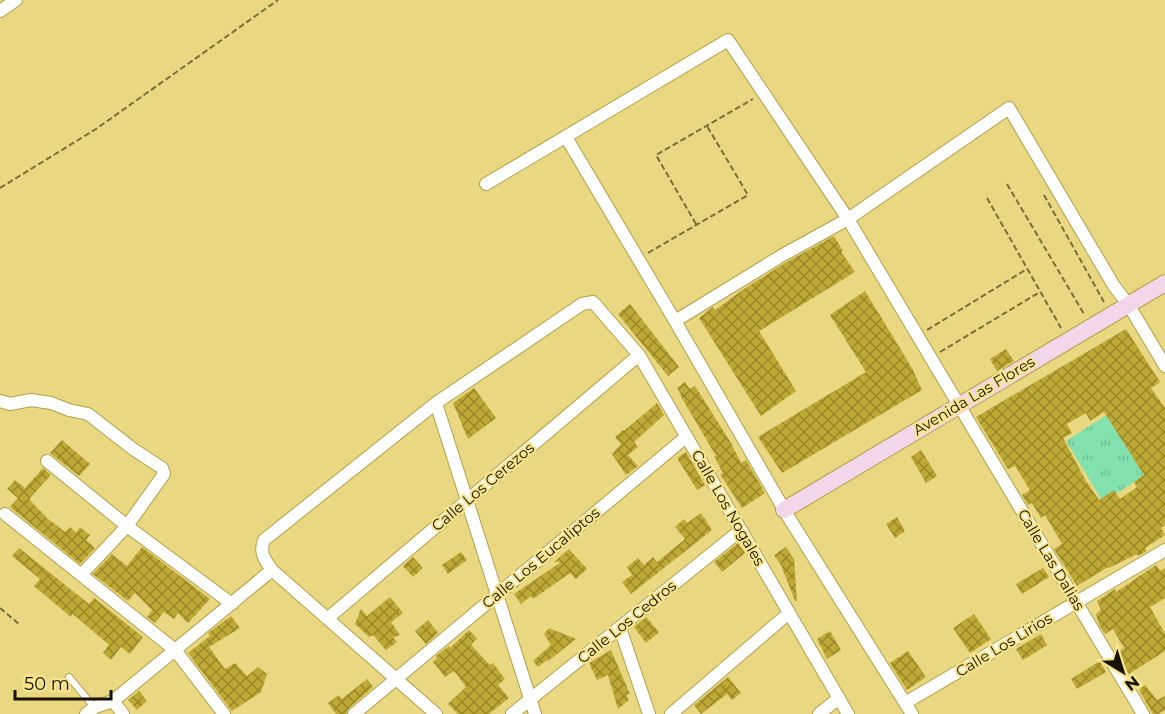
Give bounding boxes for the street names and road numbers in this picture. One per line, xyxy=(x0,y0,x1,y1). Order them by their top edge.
street label: Avenida Las Flores xyxy=(909,352,1038,439)
street label: Calle Los Cerezos xyxy=(427,438,538,535)
street label: Calle Los Nogales xyxy=(687,446,769,569)
street label: Calle Los Eucaliptos xyxy=(478,503,603,612)
street label: Calle Las Dalias xyxy=(1014,506,1089,614)
street label: Calle Los Cedros xyxy=(573,576,680,667)
street label: Calle Los Lirios xyxy=(952,608,1055,681)

